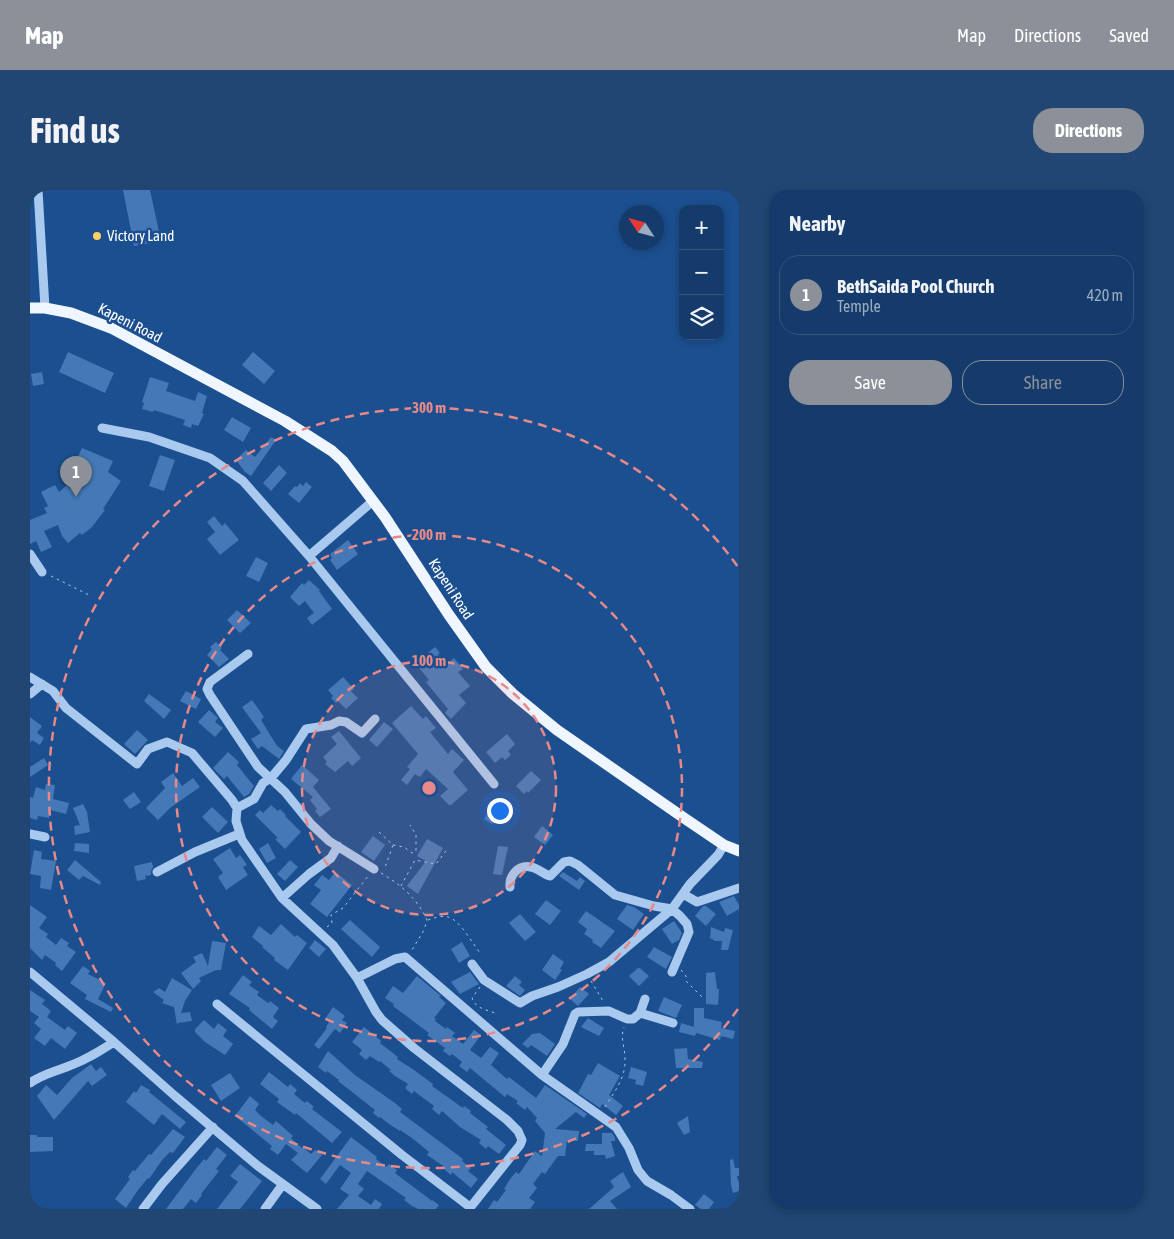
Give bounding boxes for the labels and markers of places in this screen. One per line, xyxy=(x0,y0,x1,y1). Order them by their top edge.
place label: Victory Land xyxy=(107,227,174,244)
marker: Victory Land xyxy=(91,230,103,242)
pin: 1 xyxy=(60,456,92,497)
centre of rings xyxy=(420,779,438,797)

